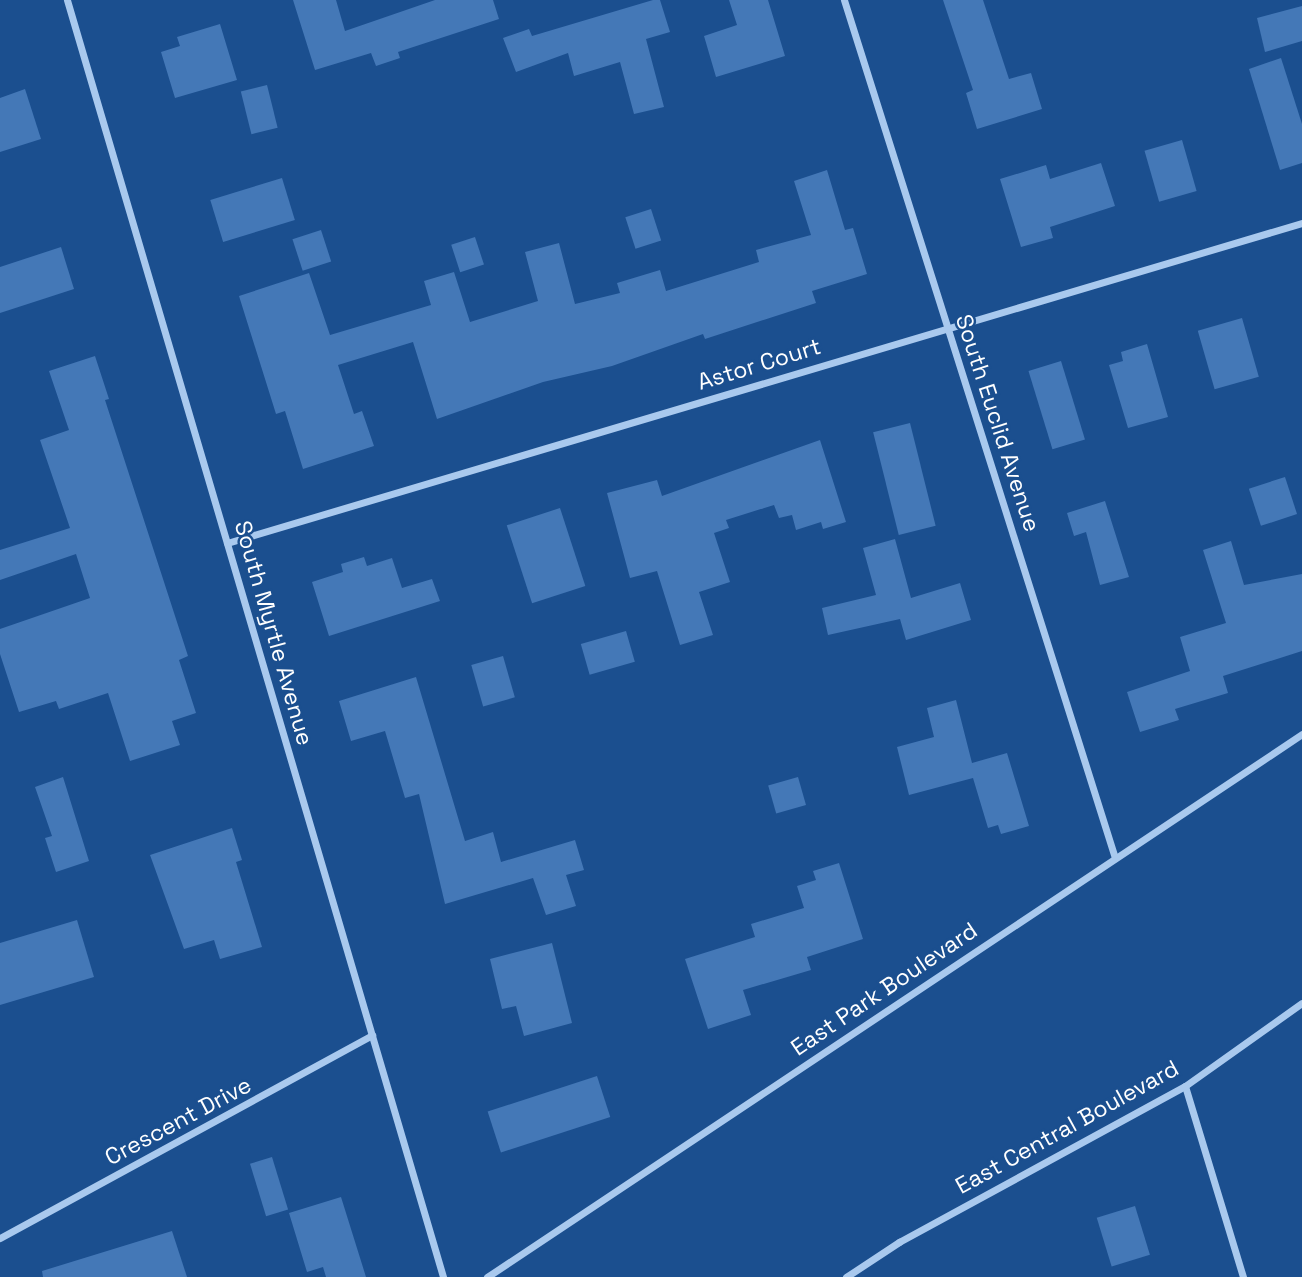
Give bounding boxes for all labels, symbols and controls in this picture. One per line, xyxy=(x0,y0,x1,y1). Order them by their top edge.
street label: South Euclid Avenue xyxy=(950,311,1046,535)
street label: Astor Court xyxy=(694,332,824,396)
street label: South Myrtle Avenue xyxy=(229,517,319,749)
street label: East Park Boulevard xyxy=(786,916,982,1062)
street label: East Central Boulevard xyxy=(951,1054,1183,1200)
street label: Crescent Drive xyxy=(100,1071,256,1171)

